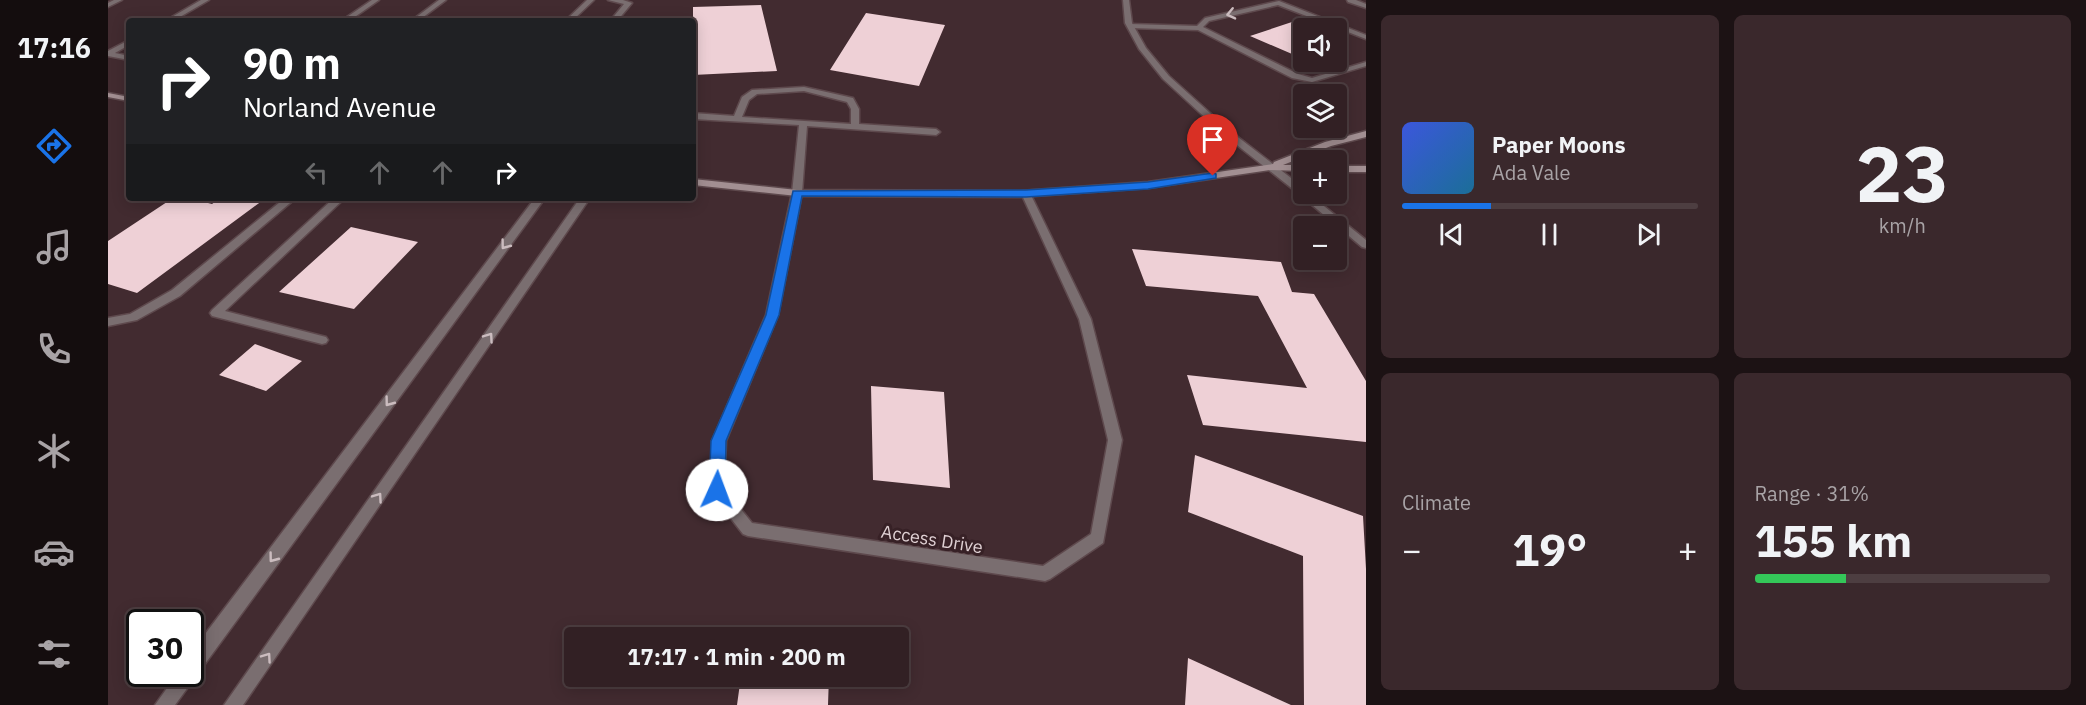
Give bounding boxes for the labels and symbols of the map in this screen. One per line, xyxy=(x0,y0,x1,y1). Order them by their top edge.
one-way arrow xyxy=(1226,6,1236,19)
pin xyxy=(1187,114,1238,176)
one-way arrow xyxy=(501,238,512,249)
one-way arrow xyxy=(482,332,493,343)
one-way arrow xyxy=(385,395,396,406)
position arrow xyxy=(685,458,749,522)
one-way arrow xyxy=(371,492,382,503)
street label: Access Drive xyxy=(879,520,985,558)
one-way arrow xyxy=(269,552,280,563)
speed limit sign: 30 xyxy=(126,609,204,687)
one-way arrow xyxy=(260,653,271,664)

